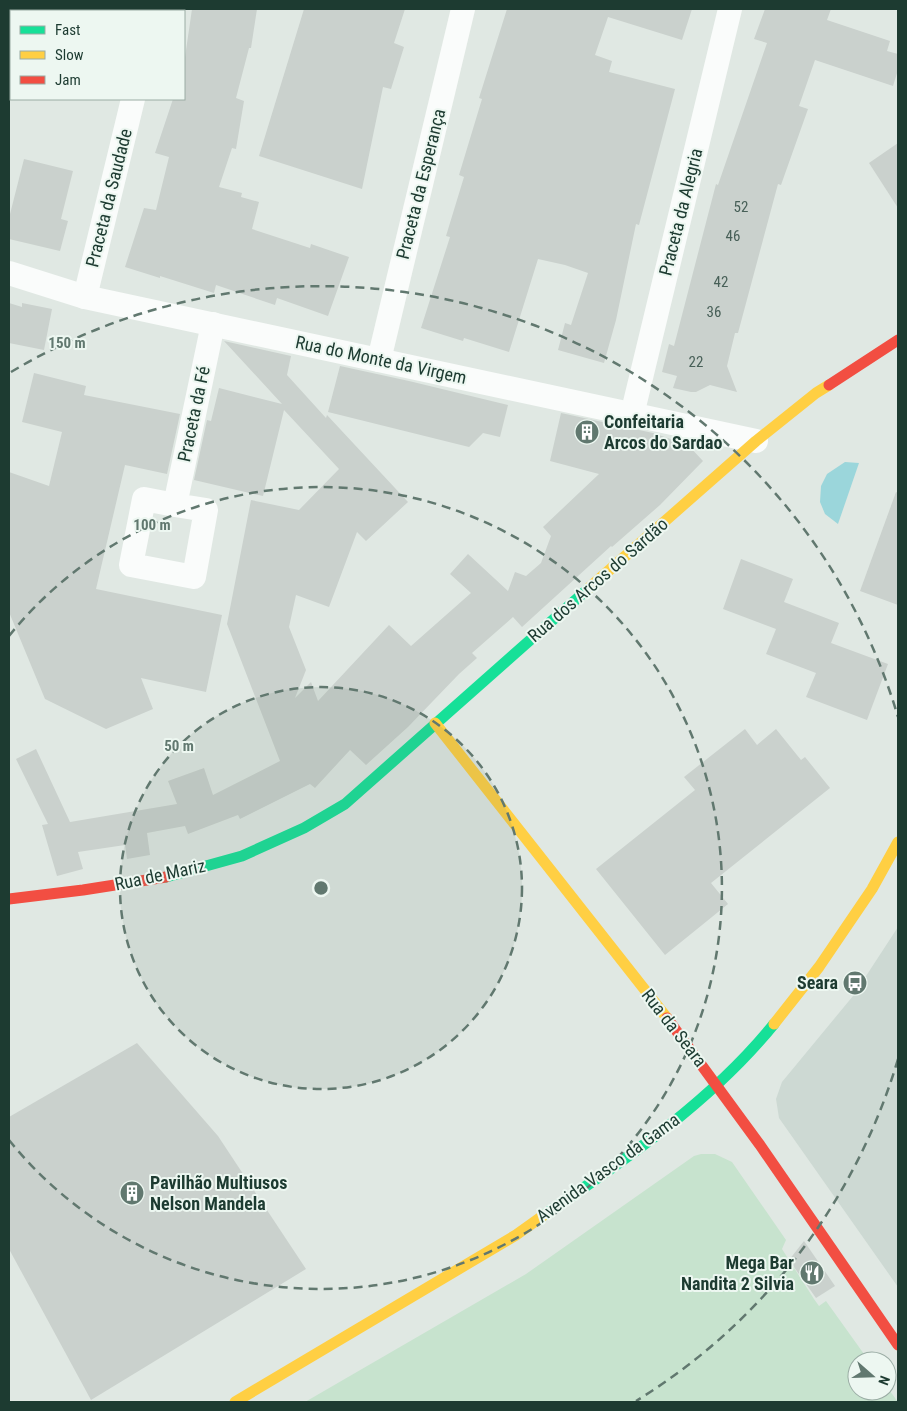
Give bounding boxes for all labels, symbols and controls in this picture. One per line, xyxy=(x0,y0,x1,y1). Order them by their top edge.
legend xyxy=(10,10,185,100)
text: Fast xyxy=(55,21,80,39)
text: Slow xyxy=(55,46,84,64)
text: Jam xyxy=(55,71,81,89)
street label: Praceta da Esperança xyxy=(392,107,449,261)
street label: Praceta da Saudade xyxy=(81,127,136,269)
street label: Praceta da Alegria xyxy=(655,146,706,278)
house number: 52 xyxy=(734,198,748,216)
house number: 46 xyxy=(726,227,740,245)
house number: 42 xyxy=(714,273,728,291)
house number: 36 xyxy=(707,303,721,321)
street label: Rua do Monte da Virgem xyxy=(294,331,469,388)
text: 150 m xyxy=(48,334,86,352)
house number: 22 xyxy=(689,353,703,371)
street label: Praceta da Fé xyxy=(173,364,214,464)
place label: Confeitaria Arcos do Sardao xyxy=(604,411,723,453)
building icon: Confeitaria Arcos do Sardao xyxy=(574,419,600,445)
street label: Rua dos Arcos do Sardão xyxy=(523,513,672,646)
text: 100 m xyxy=(133,516,171,534)
text: 50 m xyxy=(164,737,194,755)
street label: Rua de Mariz xyxy=(113,855,207,894)
centre of rings xyxy=(312,879,330,897)
bus stop icon: Seara xyxy=(842,970,868,996)
place label: Seara xyxy=(797,972,838,993)
street label: Rua da Seara xyxy=(638,985,711,1071)
street label: Avenida Vasco da Gama xyxy=(532,1109,683,1227)
place label: Pavilhão Multiusos Nelson Mandela xyxy=(150,1172,287,1214)
building icon: Pavilhão Multiusos Nelson Mandela xyxy=(119,1180,145,1206)
place label: Mega Bar Nandita 2 Silvia xyxy=(681,1252,794,1294)
restaurant icon: Mega Bar Nandita 2 Silvia xyxy=(799,1260,825,1286)
north arrow xyxy=(847,1351,897,1401)
text: N xyxy=(875,1374,893,1387)

